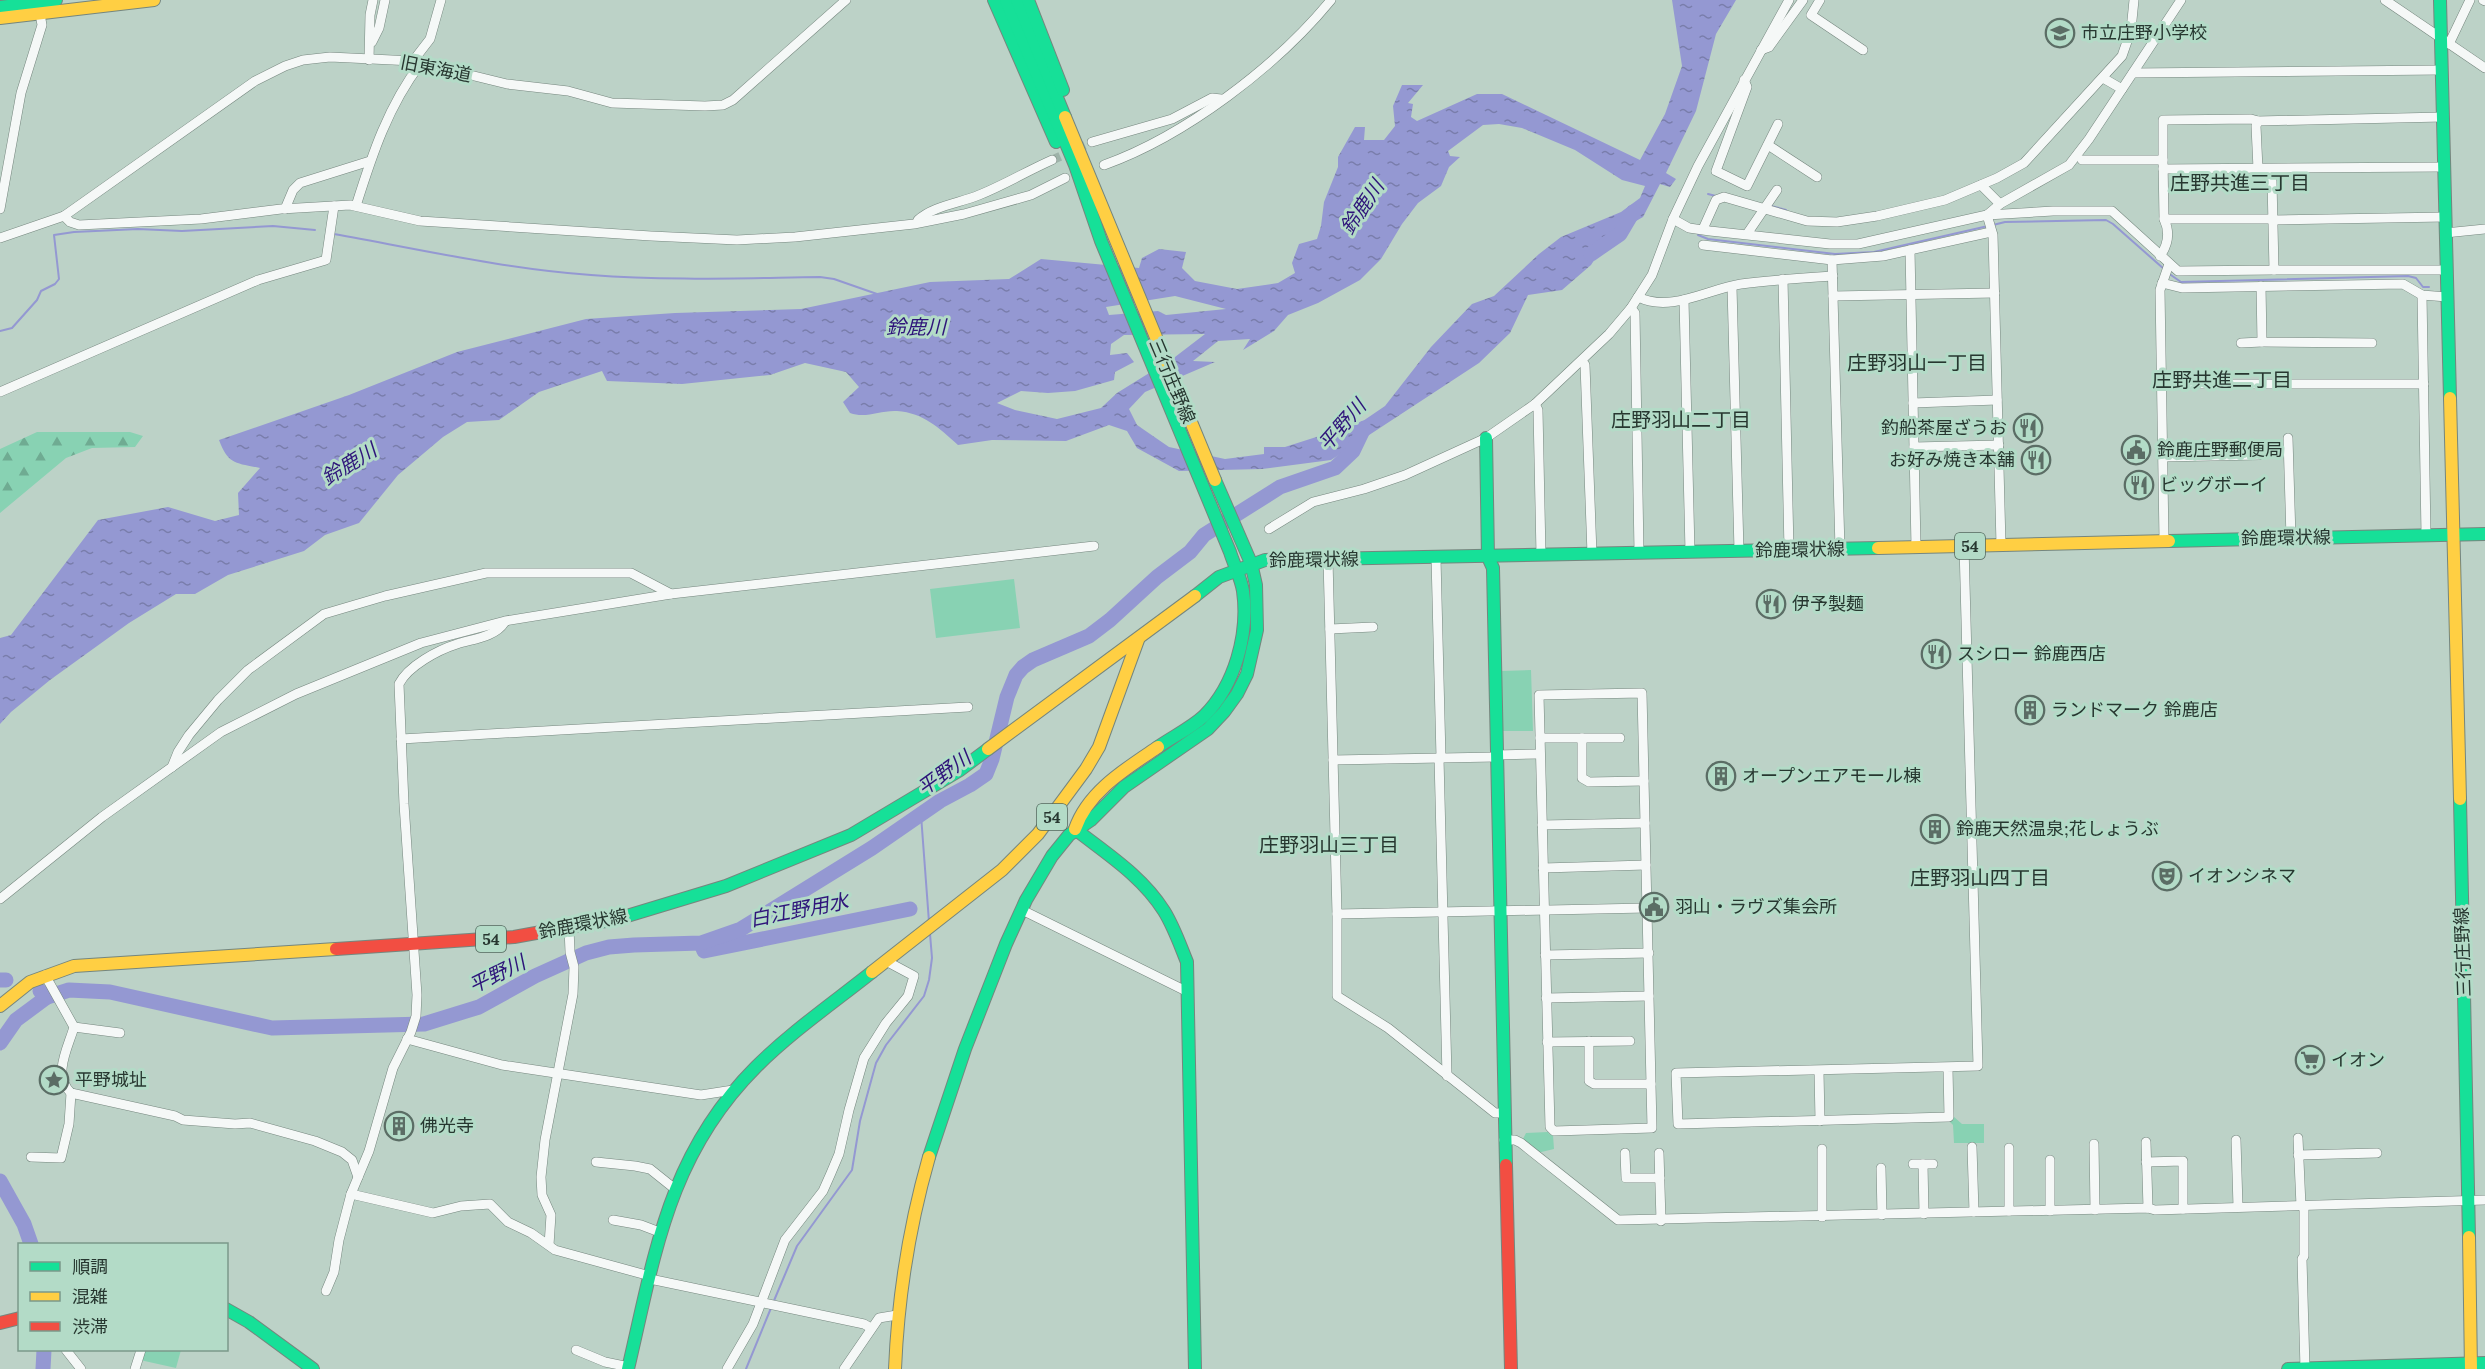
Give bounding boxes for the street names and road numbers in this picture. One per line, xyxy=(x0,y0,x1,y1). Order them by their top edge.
street label: 旧東海道 xyxy=(399,50,474,87)
street label: 三行庄野線 xyxy=(1144,335,1201,427)
street label: 鈴鹿環状線 xyxy=(2241,525,2331,550)
road number: 54 xyxy=(1955,533,1985,559)
street label: 鈴鹿環状線 xyxy=(1755,537,1845,562)
street label: 鈴鹿環状線 xyxy=(1269,547,1359,572)
road number: 54 xyxy=(1037,804,1067,830)
street label: 鈴鹿環状線 xyxy=(537,904,629,943)
street label: 三行庄野線 xyxy=(2449,907,2476,997)
road number: 54 xyxy=(476,926,506,952)

